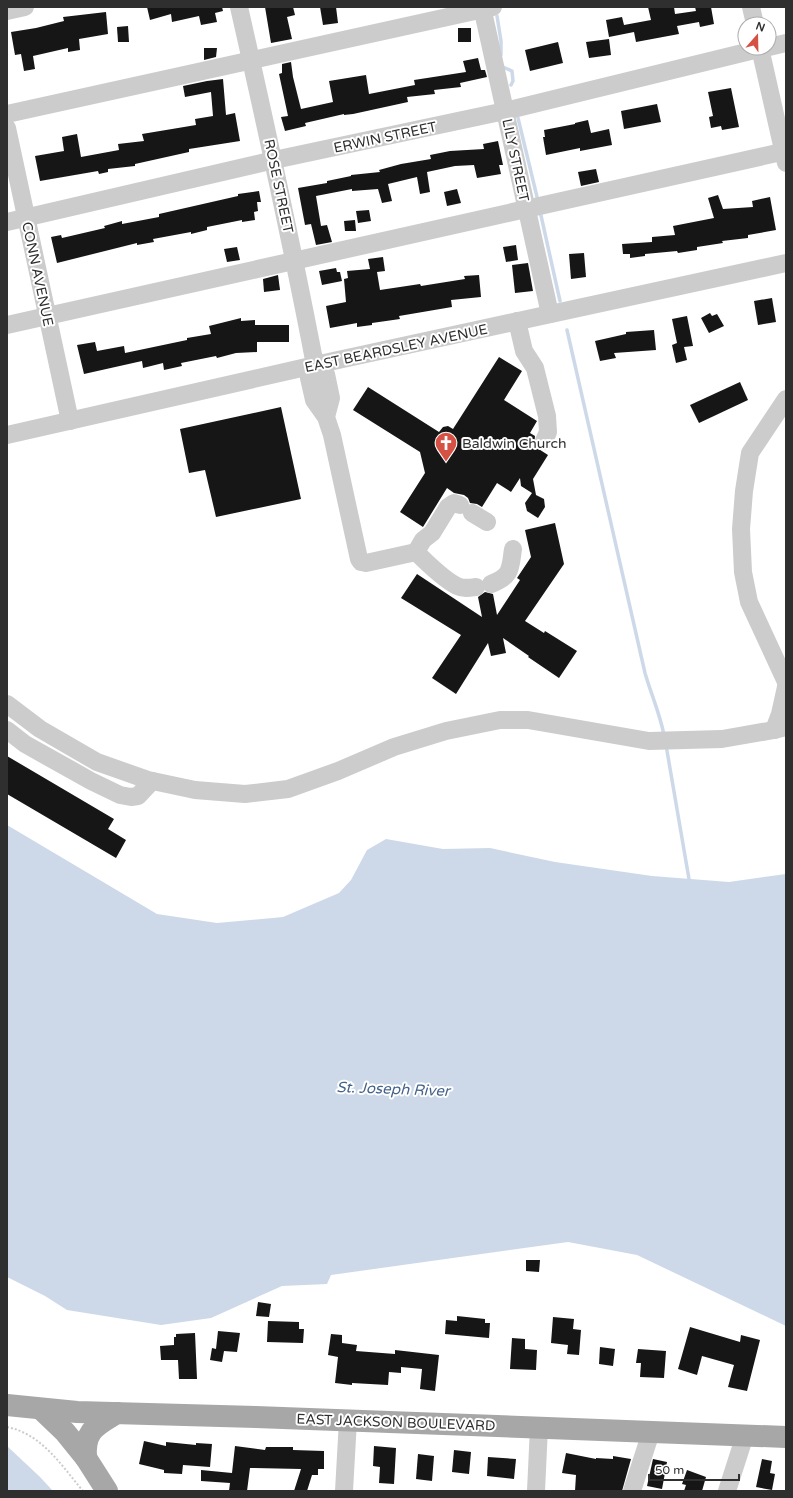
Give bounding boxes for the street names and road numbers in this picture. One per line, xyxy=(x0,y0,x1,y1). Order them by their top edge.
street label: LILY STREET xyxy=(498,117,533,204)
street label: ERWIN STREET xyxy=(332,118,439,157)
street label: ROSE STREET xyxy=(260,138,297,235)
street label: CONN AVENUE xyxy=(18,220,57,328)
street label: EAST BEARDSLEY AVENUE xyxy=(303,321,489,376)
street label: EAST JACKSON BOULEVARD xyxy=(296,1411,496,1434)

